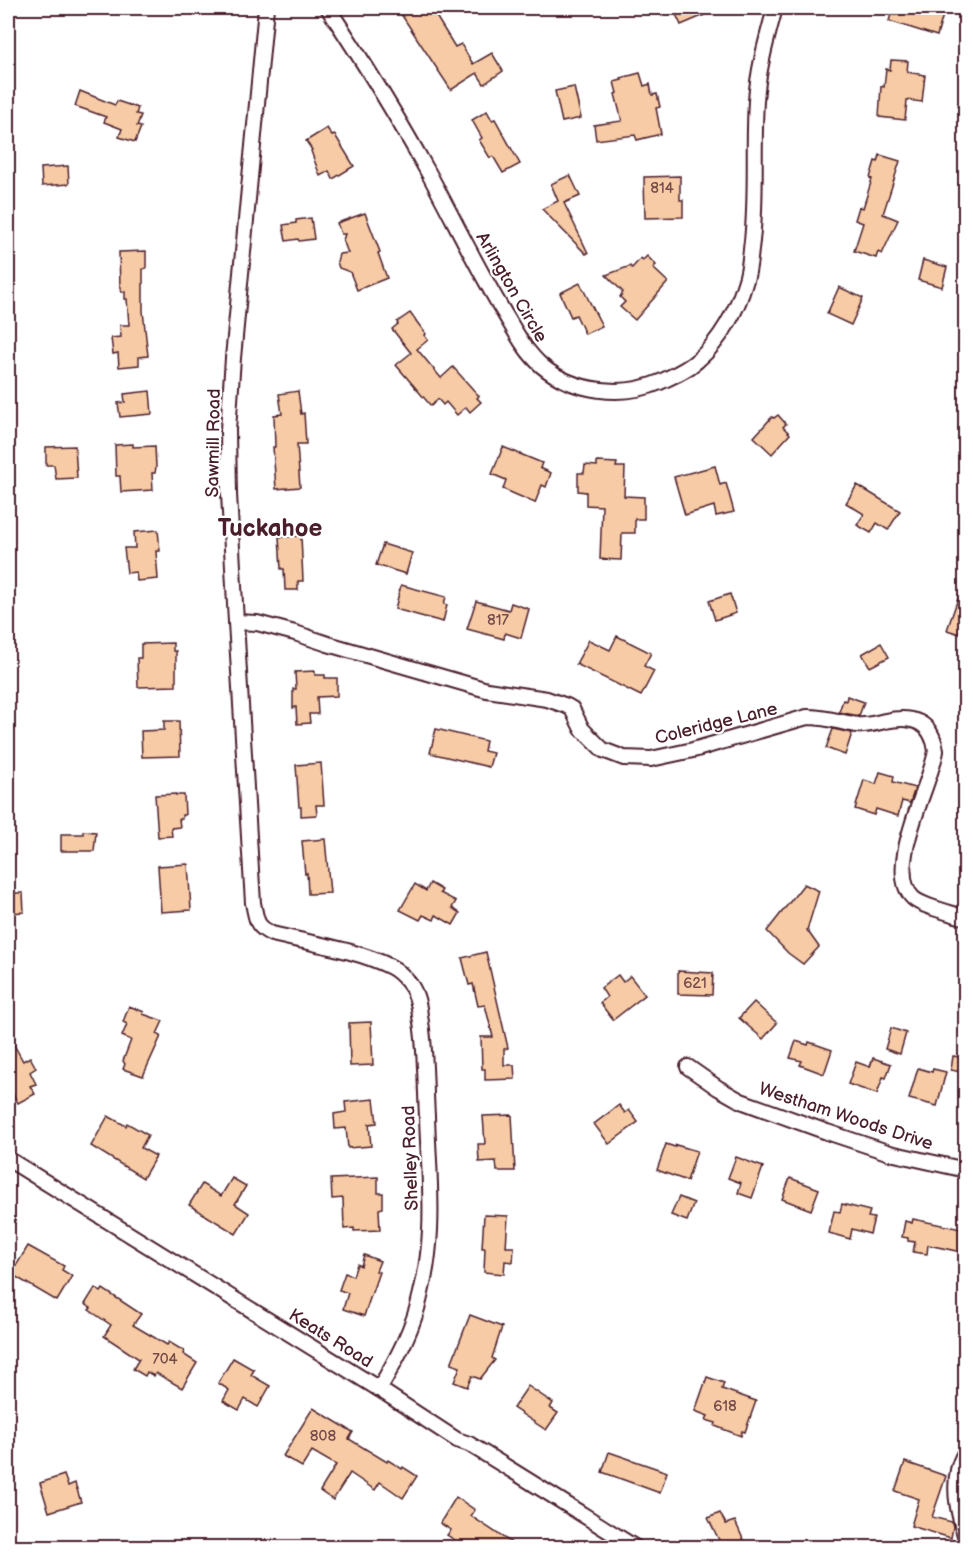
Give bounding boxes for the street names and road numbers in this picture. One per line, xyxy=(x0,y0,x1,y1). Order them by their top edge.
street label: Arlington Circle xyxy=(472,228,552,346)
street label: Sawmill Road xyxy=(202,388,225,498)
street label: Coleridge Lane xyxy=(653,698,780,749)
street label: Westham Woods Drive xyxy=(756,1078,936,1155)
street label: Shelley Road xyxy=(398,1105,423,1211)
street label: Keats Road xyxy=(285,1304,377,1372)

